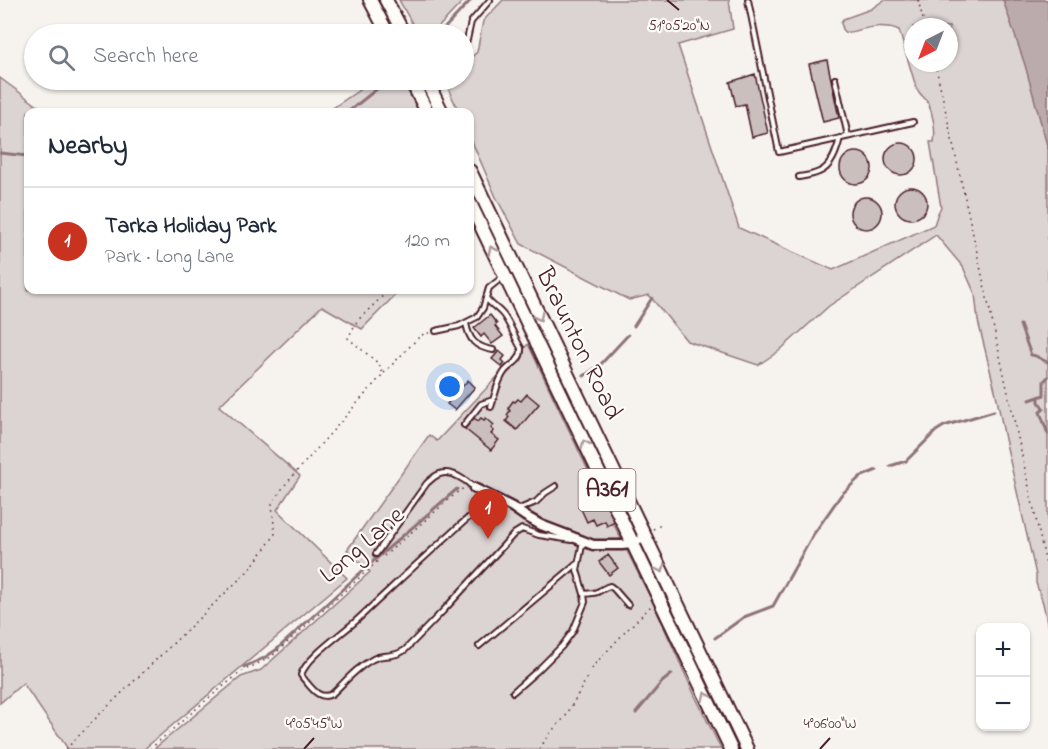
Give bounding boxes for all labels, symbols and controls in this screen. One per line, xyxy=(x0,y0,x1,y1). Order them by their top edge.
text: 51°05'20"N xyxy=(648,15,710,37)
north arrow xyxy=(904,18,958,72)
search box xyxy=(24,24,474,90)
icon: search xyxy=(45,41,78,74)
text: Search here xyxy=(93,41,198,73)
text: Nearby xyxy=(48,128,127,166)
text: Tarka Holiday Park xyxy=(105,211,276,243)
text: 1 xyxy=(64,227,71,256)
text: 120 m xyxy=(405,227,450,256)
text: Park · Long Lane xyxy=(105,243,234,272)
one-way arrow xyxy=(488,245,500,256)
street label: Braunton Road xyxy=(524,260,631,427)
one-way arrow xyxy=(532,311,544,322)
your location xyxy=(435,372,464,401)
one-way arrow xyxy=(581,440,593,451)
road number: A361 xyxy=(578,469,636,511)
pin: 1 xyxy=(468,490,508,539)
street label: Long Lane xyxy=(312,498,414,594)
one-way arrow xyxy=(653,562,665,573)
map controls xyxy=(976,623,1030,731)
button: + xyxy=(976,623,1030,677)
button: − xyxy=(976,677,1030,731)
one-way arrow xyxy=(701,692,713,703)
text: 4°05'45"W xyxy=(286,713,342,735)
text: 4°06'00"W xyxy=(804,713,856,735)

